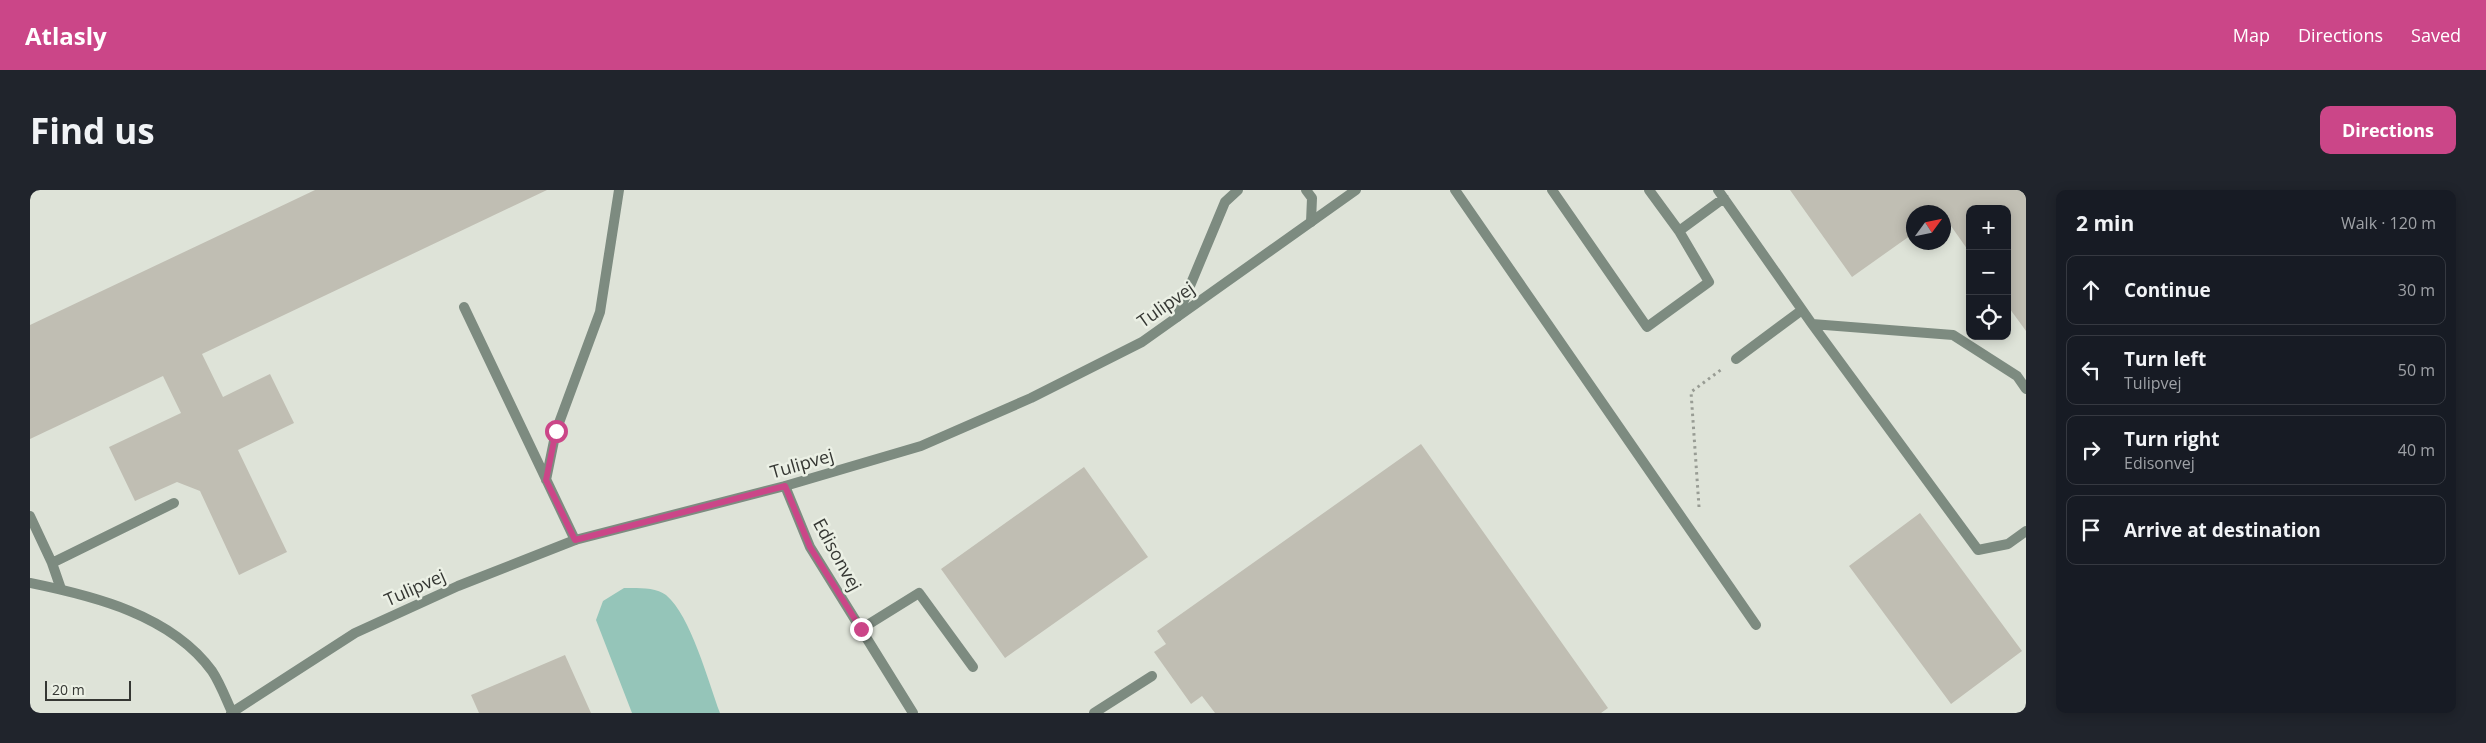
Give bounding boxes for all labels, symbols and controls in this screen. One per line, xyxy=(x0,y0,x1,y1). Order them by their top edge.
text: Atlasly xyxy=(25,19,107,52)
text: Map xyxy=(2233,23,2270,47)
text: Directions xyxy=(2298,23,2383,47)
text: Saved xyxy=(2411,23,2461,47)
button: Directions xyxy=(2320,106,2456,154)
text: Find us xyxy=(30,107,155,154)
north arrow xyxy=(1906,205,1951,250)
map controls xyxy=(1966,205,2011,340)
button: + xyxy=(1966,205,2011,250)
text: 2 min xyxy=(2076,209,2134,237)
text: Walk · 120 m xyxy=(2341,212,2436,234)
button: − xyxy=(1966,250,2011,295)
street label: Tulipvej xyxy=(1132,276,1199,333)
icon: ahead xyxy=(2077,276,2105,304)
text: Continue xyxy=(2124,277,2211,303)
text: 30 m xyxy=(2398,279,2435,301)
button: locate xyxy=(1966,295,2011,340)
text: Turn left xyxy=(2124,346,2206,372)
icon: left xyxy=(2077,356,2105,384)
text: 50 m xyxy=(2398,359,2435,381)
text: Tulipvej xyxy=(2124,372,2182,394)
route start xyxy=(545,420,568,443)
text: Turn right xyxy=(2124,426,2219,452)
icon: right xyxy=(2077,436,2105,464)
text: 40 m xyxy=(2398,439,2435,461)
street label: Tulipvej xyxy=(767,443,836,483)
text: Edisonvej xyxy=(2124,452,2195,474)
street label: Edisonvej xyxy=(808,514,868,595)
icon: arrive xyxy=(2077,516,2105,544)
text: Arrive at destination xyxy=(2124,517,2321,543)
street label: Tulipvej xyxy=(380,563,449,611)
route end xyxy=(850,618,873,641)
scale bar xyxy=(45,678,131,701)
text: 20 m xyxy=(52,680,85,699)

